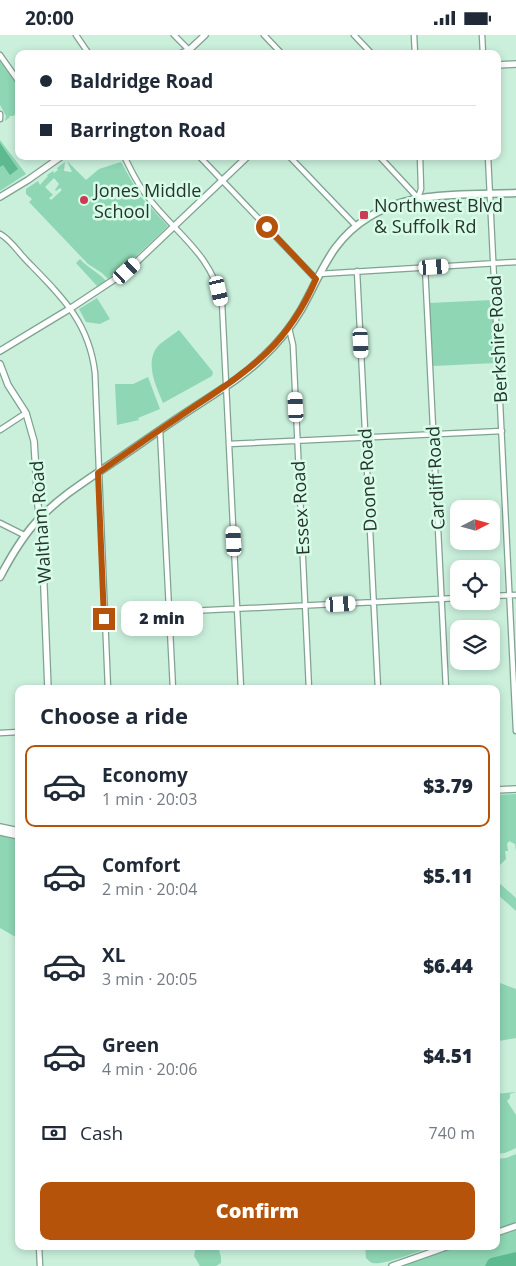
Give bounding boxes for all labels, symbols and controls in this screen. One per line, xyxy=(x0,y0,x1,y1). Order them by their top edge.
text: 20:00 xyxy=(25,5,74,31)
text: Baldridge Road xyxy=(70,68,213,94)
text: Barrington Road xyxy=(70,117,226,143)
place label: Jones Middle School xyxy=(92,178,201,223)
place label: Northwest Blvd & Suffolk Rd xyxy=(374,193,503,238)
marker: Jones Middle School xyxy=(78,194,90,206)
marker: Northwest Blvd & Suffolk Rd xyxy=(358,209,370,221)
route start xyxy=(256,216,278,238)
car xyxy=(110,255,143,287)
car xyxy=(418,258,449,276)
car xyxy=(208,275,229,307)
street label: Berkshire Road xyxy=(482,275,512,403)
car xyxy=(352,328,369,358)
car xyxy=(287,392,304,422)
street label: Cardiff Road xyxy=(420,425,450,531)
street label: Doone Road xyxy=(352,428,382,532)
street label: Waltham Road xyxy=(24,460,56,584)
street label: Essex Road xyxy=(286,460,314,556)
north arrow xyxy=(450,500,500,550)
map controls xyxy=(450,500,500,670)
car xyxy=(225,526,242,556)
button: locate xyxy=(450,560,500,610)
car xyxy=(325,596,356,612)
callout: 2 min xyxy=(122,601,204,637)
text: 2 min xyxy=(139,607,185,629)
route end xyxy=(93,608,115,630)
button: layers xyxy=(450,620,500,670)
text: Choose a ride xyxy=(40,700,188,730)
text: Economy xyxy=(102,762,188,788)
icon: car xyxy=(42,764,87,809)
text: $3.79 xyxy=(423,773,473,799)
text: 1 min · 20:03 xyxy=(102,788,197,810)
text: Comfort xyxy=(102,852,181,878)
icon: car xyxy=(42,854,87,899)
text: $5.11 xyxy=(423,863,473,889)
text: 2 min · 20:04 xyxy=(102,878,197,900)
text: XL xyxy=(102,942,125,968)
icon: car xyxy=(42,944,87,989)
text: $6.44 xyxy=(423,953,473,979)
text: 3 min · 20:05 xyxy=(102,968,197,990)
text: Green xyxy=(102,1032,159,1058)
icon: car xyxy=(42,1034,87,1079)
text: $4.51 xyxy=(423,1043,473,1069)
text: 4 min · 20:06 xyxy=(102,1058,197,1080)
icon: cash xyxy=(40,1119,68,1147)
text: Cash xyxy=(80,1120,123,1146)
text: 740 m xyxy=(429,1122,475,1144)
button: Confirm xyxy=(40,1182,475,1240)

